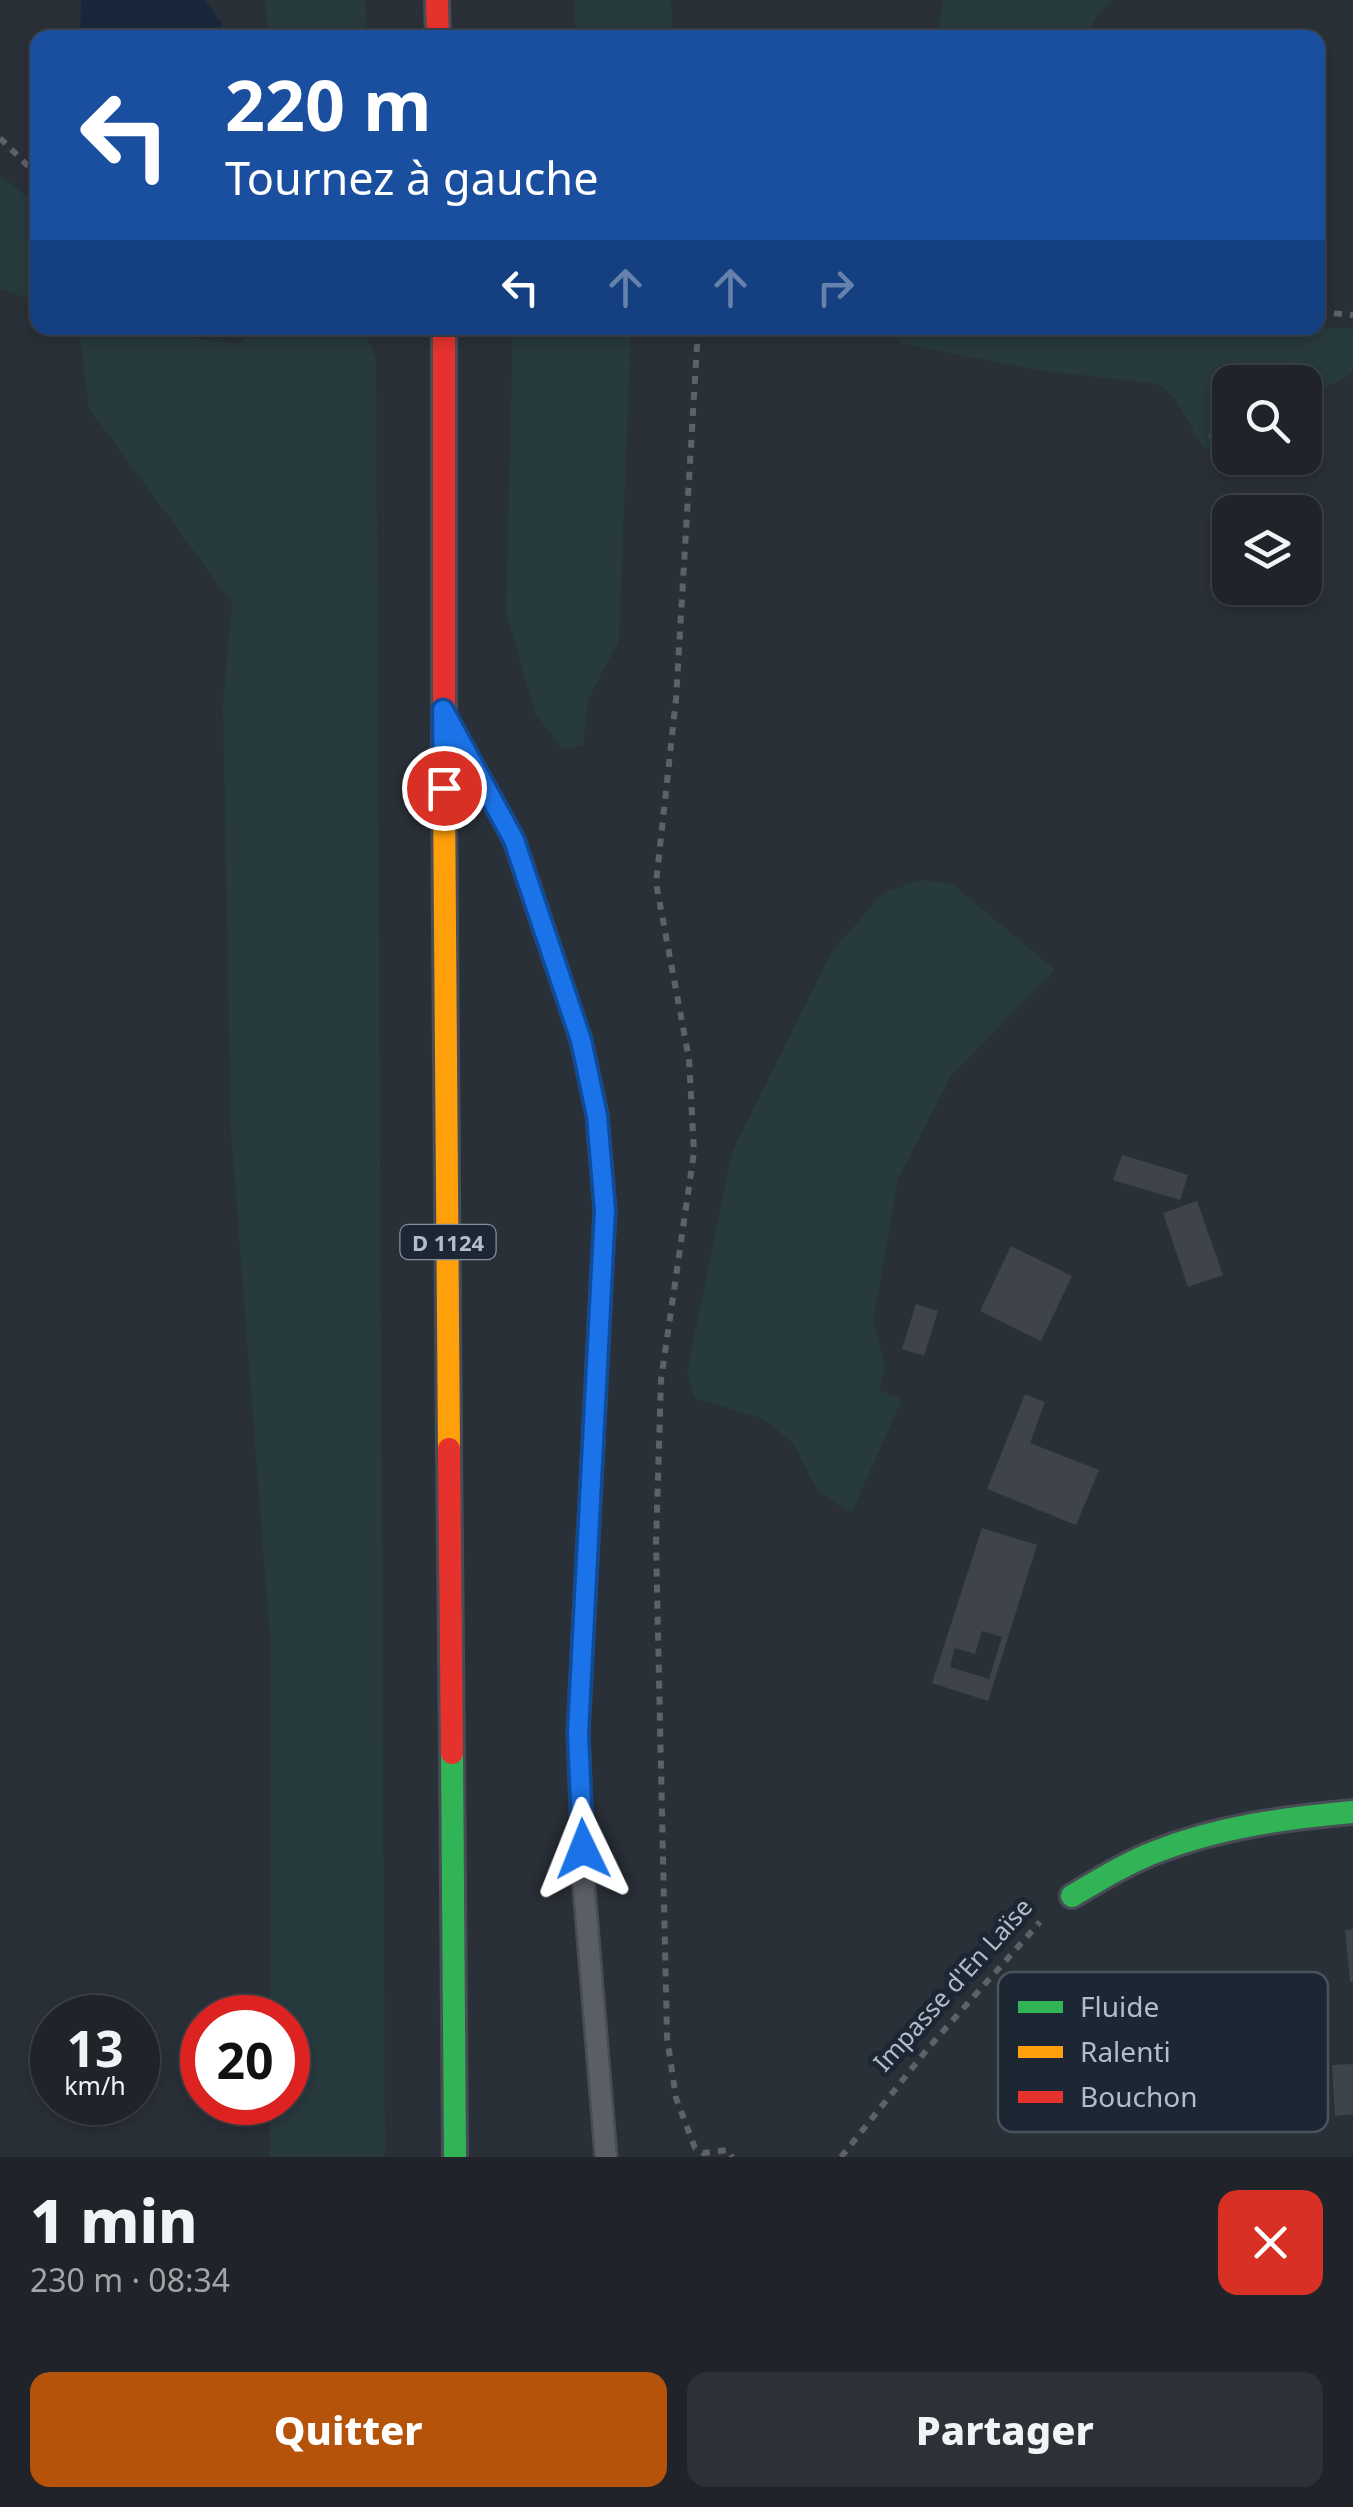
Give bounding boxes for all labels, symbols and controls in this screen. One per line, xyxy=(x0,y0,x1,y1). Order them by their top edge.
text: 220 m xyxy=(225,56,432,152)
icon: left xyxy=(60,70,190,200)
text: Tournez à gauche xyxy=(225,147,599,208)
icon: left xyxy=(493,260,548,315)
icon: ahead xyxy=(598,260,653,315)
icon: ahead xyxy=(703,260,758,315)
icon: right xyxy=(808,260,863,315)
map controls xyxy=(1212,365,1322,605)
button: search xyxy=(1212,365,1322,475)
button: layers xyxy=(1212,495,1322,605)
pin xyxy=(402,746,487,831)
icon: arrive xyxy=(417,761,472,816)
road number: D 1124 xyxy=(400,1225,496,1259)
position arrow xyxy=(531,1797,635,1901)
street label: Impasse d'En Laïse xyxy=(865,1890,1039,2078)
legend xyxy=(998,1972,1328,2132)
text: Fluide xyxy=(1080,1987,1159,2025)
speed limit sign: 20 xyxy=(180,1995,310,2125)
text: 13 xyxy=(66,2014,124,2082)
text: Ralenti xyxy=(1080,2032,1171,2070)
text: km/h xyxy=(64,2068,126,2102)
text: Bouchon xyxy=(1080,2077,1197,2115)
text: 1 min xyxy=(30,2179,198,2261)
button: close xyxy=(1218,2190,1323,2295)
text: 230 m · 08:34 xyxy=(30,2258,230,2301)
button: Quitter xyxy=(30,2372,667,2487)
button: Partager xyxy=(687,2372,1323,2487)

